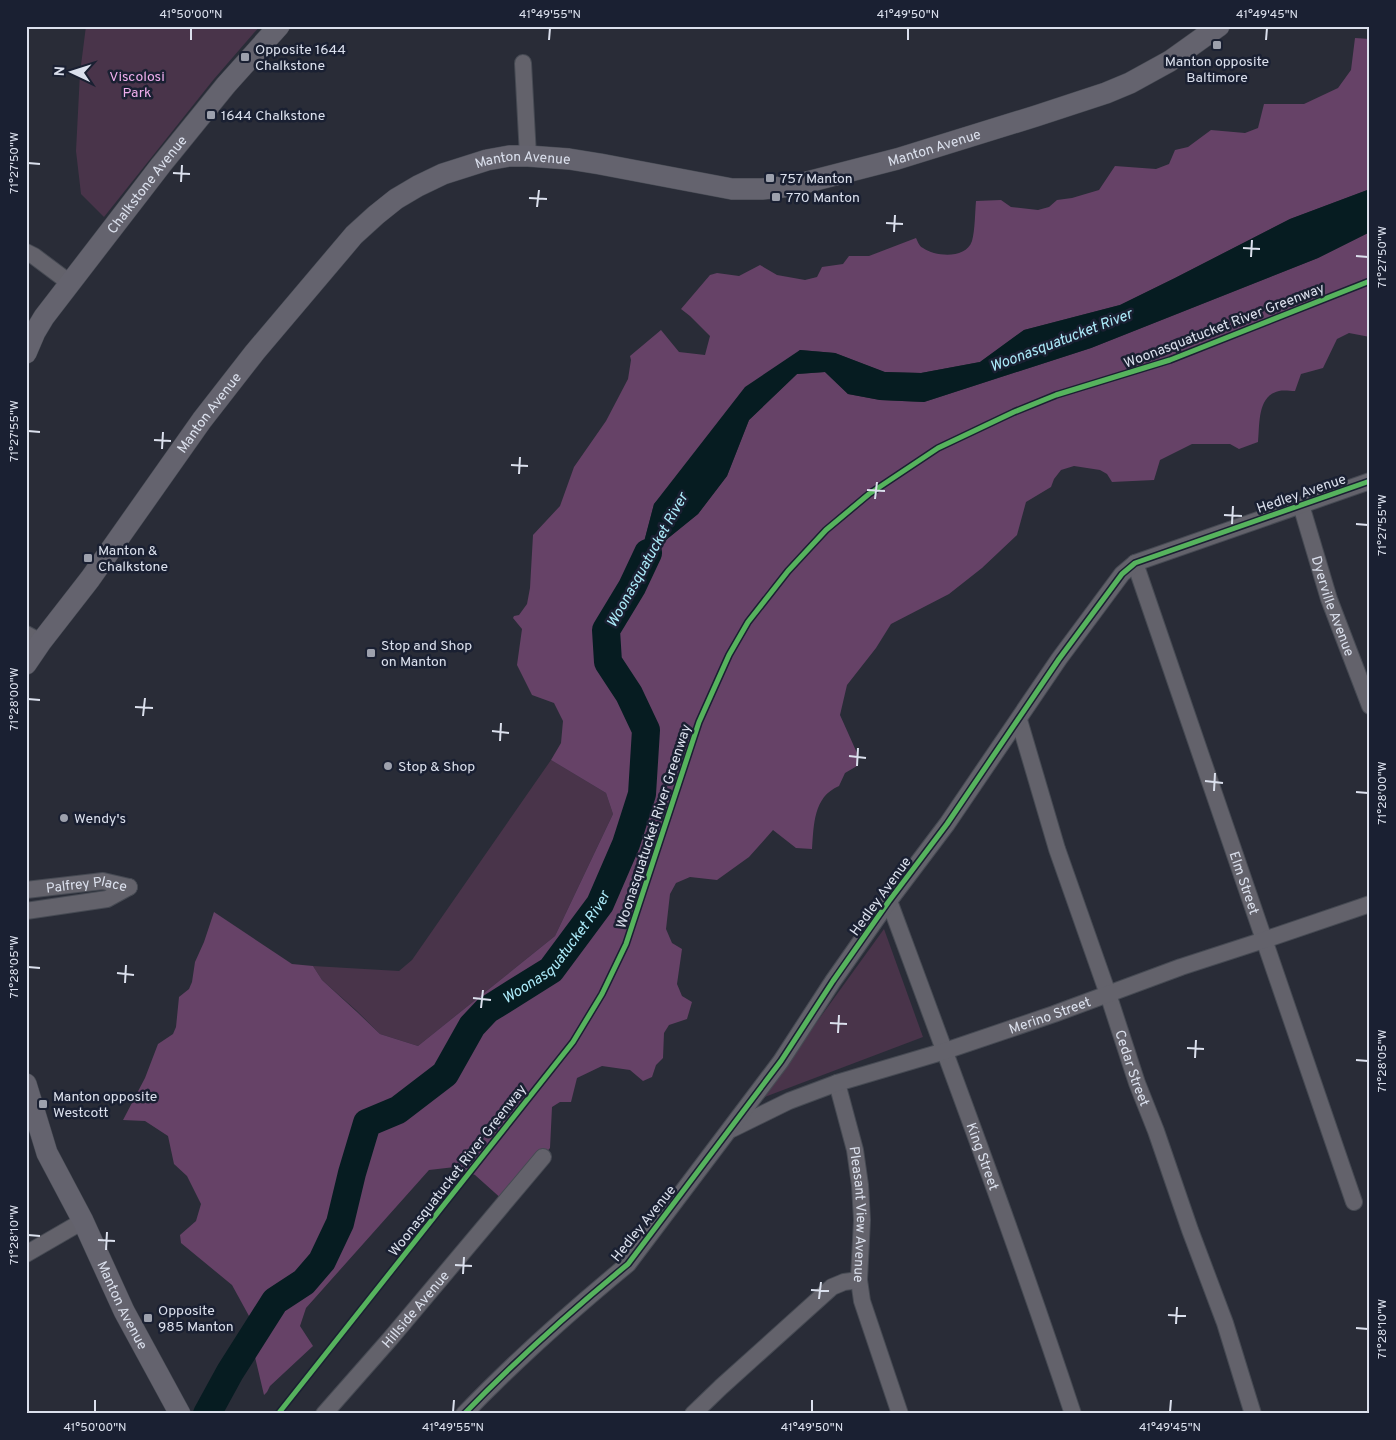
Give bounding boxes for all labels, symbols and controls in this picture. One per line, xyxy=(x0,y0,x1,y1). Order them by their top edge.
text: 41°50'00"N xyxy=(159,7,223,23)
text: 41°49'55"N xyxy=(519,7,581,23)
text: 41°49'50"N xyxy=(877,7,939,23)
text: 41°49'45"N xyxy=(1236,7,1298,23)
marker: Manton opposite Baltimore xyxy=(1211,39,1223,51)
place label: Opposite 1644 Chalkstone xyxy=(255,42,346,75)
north arrow xyxy=(48,48,98,98)
marker: Opposite 1644 Chalkstone xyxy=(239,51,251,63)
place label: Manton opposite Baltimore xyxy=(1165,54,1269,87)
text: N xyxy=(52,66,69,77)
park label: Viscolosi Park xyxy=(109,69,165,102)
place label: 1644 Chalkstone xyxy=(221,108,325,125)
marker: 1644 Chalkstone xyxy=(205,109,217,121)
street label: Manton Avenue xyxy=(886,127,983,171)
text: 71°27'50"W xyxy=(7,132,23,194)
street label: Chalkstone Avenue xyxy=(104,133,191,238)
street label: Manton Avenue xyxy=(473,149,571,173)
place label: 757 Manton xyxy=(780,171,853,188)
marker: 757 Manton xyxy=(764,172,776,184)
place label: 770 Manton xyxy=(786,190,860,207)
marker: 770 Manton xyxy=(770,191,782,203)
text: 71°27'50"W xyxy=(1375,226,1391,288)
street label: Woonasquatucket River Greenway xyxy=(1122,280,1327,373)
water label: Woonasquatucket River xyxy=(987,305,1137,377)
street label: Manton Avenue xyxy=(174,370,246,457)
text: 71°27'55"W xyxy=(7,400,23,462)
street label: Hedley Avenue xyxy=(1255,471,1348,518)
water label: Woonasquatucket River xyxy=(603,489,694,632)
text: 71°27'55"W xyxy=(1375,494,1391,556)
place label: Manton & Chalkstone xyxy=(98,543,168,576)
marker: Manton & Chalkstone xyxy=(82,552,94,564)
street label: Dyerville Avenue xyxy=(1307,554,1357,659)
place label: Stop and Shop on Manton xyxy=(381,638,472,671)
marker: Stop and Shop on Manton xyxy=(365,647,377,659)
text: 71°28'00"W xyxy=(7,667,23,731)
street label: Woonasquatucket River Greenway xyxy=(613,722,696,931)
place label: Stop & Shop xyxy=(398,759,475,776)
marker: Stop & Shop xyxy=(382,760,394,772)
text: 71°28'00"W xyxy=(1375,761,1391,825)
place label: Wendy's xyxy=(74,811,126,828)
marker: Wendy's xyxy=(58,812,70,824)
street label: Elm Street xyxy=(1224,849,1262,917)
street label: Hedley Avenue xyxy=(847,854,916,940)
street label: Palfrey Place xyxy=(45,874,128,898)
water label: Woonasquatucket River xyxy=(499,887,616,1009)
text: 71°28'05"W xyxy=(7,935,23,999)
street label: Merino Street xyxy=(1007,994,1093,1039)
street label: Cedar Street xyxy=(1110,1028,1152,1109)
text: 71°28'05"W xyxy=(1375,1029,1391,1093)
street label: Woonasquatucket River Greenway xyxy=(386,1082,531,1260)
place label: Manton opposite Westcott xyxy=(53,1089,157,1122)
marker: Manton opposite Westcott xyxy=(37,1098,49,1110)
street label: King Street xyxy=(962,1121,1002,1193)
street label: Pleasant View Avenue xyxy=(845,1145,869,1283)
street label: Hedley Avenue xyxy=(608,1182,680,1266)
text: 71°28'10"W xyxy=(7,1205,23,1265)
street label: Manton Avenue xyxy=(92,1259,150,1353)
street label: Hillside Avenue xyxy=(379,1268,454,1352)
text: 71°28'10"W xyxy=(1375,1299,1391,1359)
place label: Opposite 985 Manton xyxy=(158,1303,234,1336)
marker: Opposite 985 Manton xyxy=(142,1312,154,1324)
text: 41°50'00"N xyxy=(63,1420,127,1436)
text: 41°49'55"N xyxy=(422,1420,484,1436)
text: 41°49'50"N xyxy=(781,1420,843,1436)
text: 41°49'45"N xyxy=(1139,1420,1201,1436)

